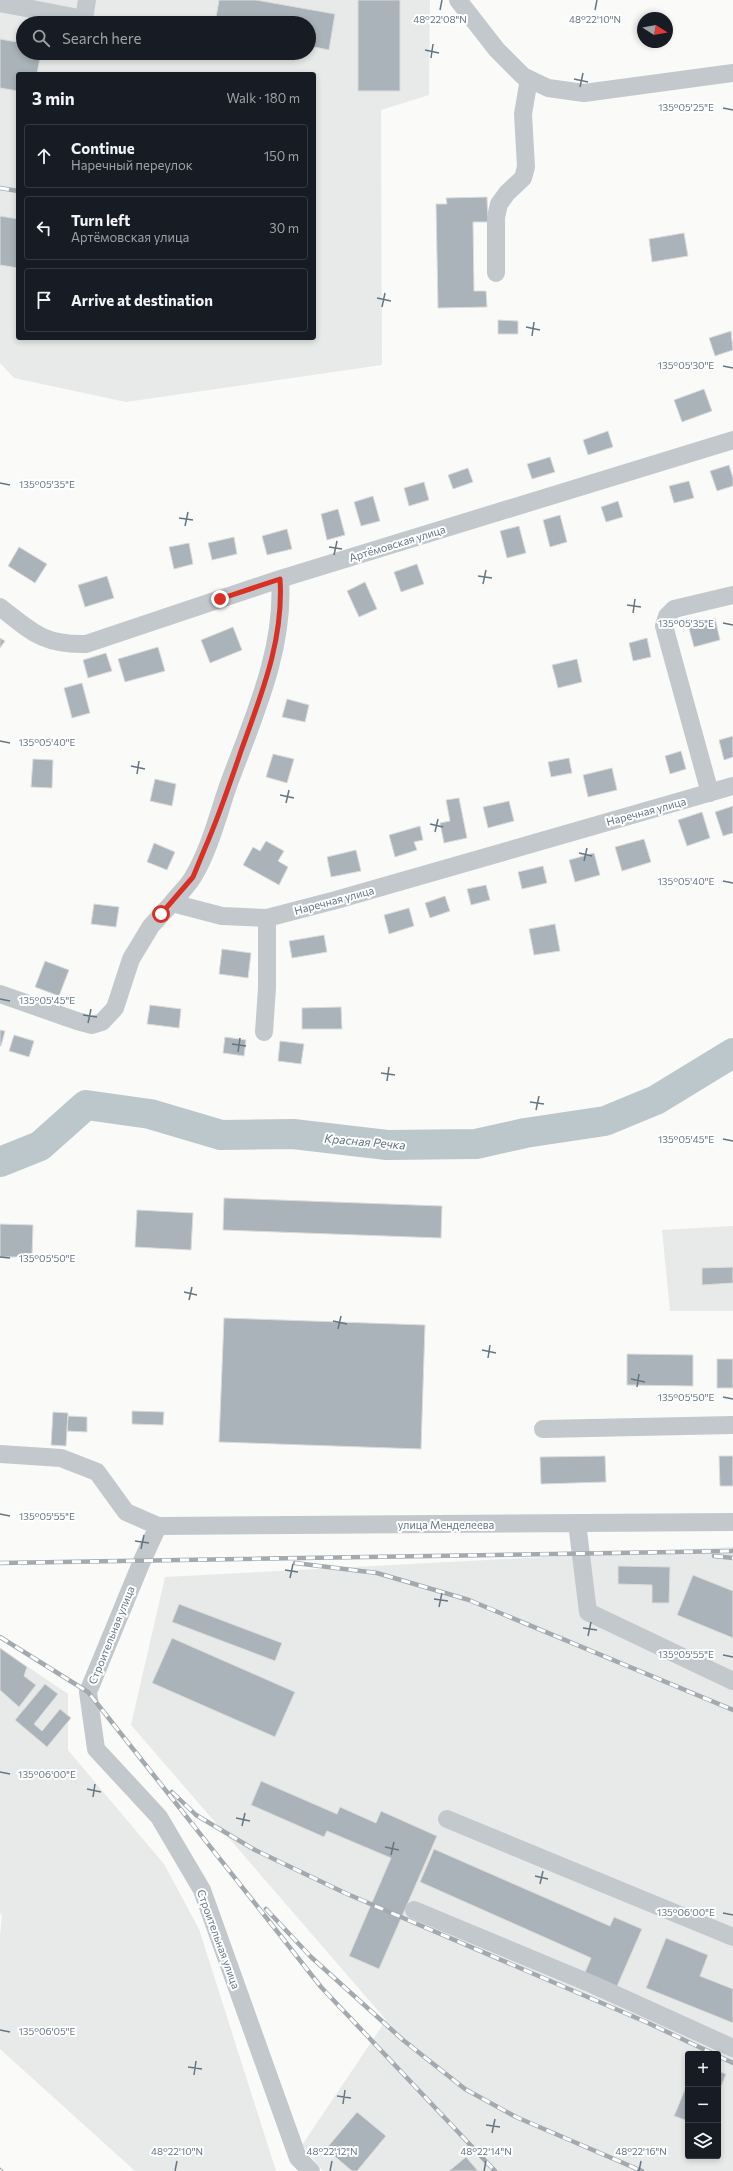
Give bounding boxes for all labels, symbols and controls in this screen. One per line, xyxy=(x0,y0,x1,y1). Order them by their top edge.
north arrow xyxy=(637,12,673,48)
text: 48°22'08"N xyxy=(413,13,467,25)
text: 48°22'10"N xyxy=(569,13,621,25)
search box xyxy=(16,16,316,60)
icon: search xyxy=(30,27,52,49)
text: Search here xyxy=(62,29,141,47)
text: 3 min xyxy=(32,88,75,109)
text: Walk · 180 m xyxy=(226,90,300,106)
text: 135°05'25"E xyxy=(658,101,714,113)
text: Continue xyxy=(71,139,135,157)
icon: ahead xyxy=(33,145,55,167)
text: 150 m xyxy=(264,148,299,164)
text: Наречный переулок xyxy=(71,157,193,173)
text: Turn left xyxy=(71,211,130,229)
icon: left xyxy=(33,217,55,239)
text: 30 m xyxy=(269,220,299,236)
text: Артёмовская улица xyxy=(71,229,189,245)
icon: arrive xyxy=(33,289,55,311)
text: Arrive at destination xyxy=(71,291,213,309)
text: 135°05'30"E xyxy=(658,359,714,371)
text: 135°05'35"E xyxy=(19,478,75,490)
street label: Артёмовская улица xyxy=(347,522,447,564)
route end xyxy=(211,590,229,608)
text: 135°05'35"E xyxy=(658,617,714,629)
text: 135°05'40"E xyxy=(19,736,76,748)
street label: Наречная улица xyxy=(605,794,687,828)
text: 135°05'40"E xyxy=(658,875,715,887)
street label: Наречная улица xyxy=(293,883,375,917)
route start xyxy=(152,905,170,923)
text: 135°05'45"E xyxy=(19,994,75,1006)
water label: Красная Речка xyxy=(324,1130,406,1152)
text: 135°05'45"E xyxy=(658,1133,714,1145)
text: 135°05'50"E xyxy=(19,1252,75,1264)
text: 135°05'50"E xyxy=(658,1391,714,1403)
text: 135°05'55"E xyxy=(19,1510,75,1522)
street label: улица Менделеева xyxy=(398,1518,494,1531)
street label: Строительная улица xyxy=(85,1584,137,1686)
text: 135°05'55"E xyxy=(658,1648,714,1660)
text: 135°06'00"E xyxy=(18,1768,76,1780)
street label: Строительная улица xyxy=(195,1888,243,1990)
text: 135°06'00"E xyxy=(657,1906,715,1918)
text: 135°06'05"E xyxy=(19,2025,76,2037)
map controls xyxy=(685,2051,721,2159)
button: + xyxy=(685,2051,721,2087)
button: − xyxy=(685,2087,721,2123)
button: layers xyxy=(685,2123,721,2159)
text: 48°22'10"N xyxy=(151,2145,203,2157)
text: 48°22'12"N xyxy=(307,2145,357,2157)
text: 48°22'14"N xyxy=(460,2145,512,2157)
text: 48°22'16"N xyxy=(615,2145,667,2157)

